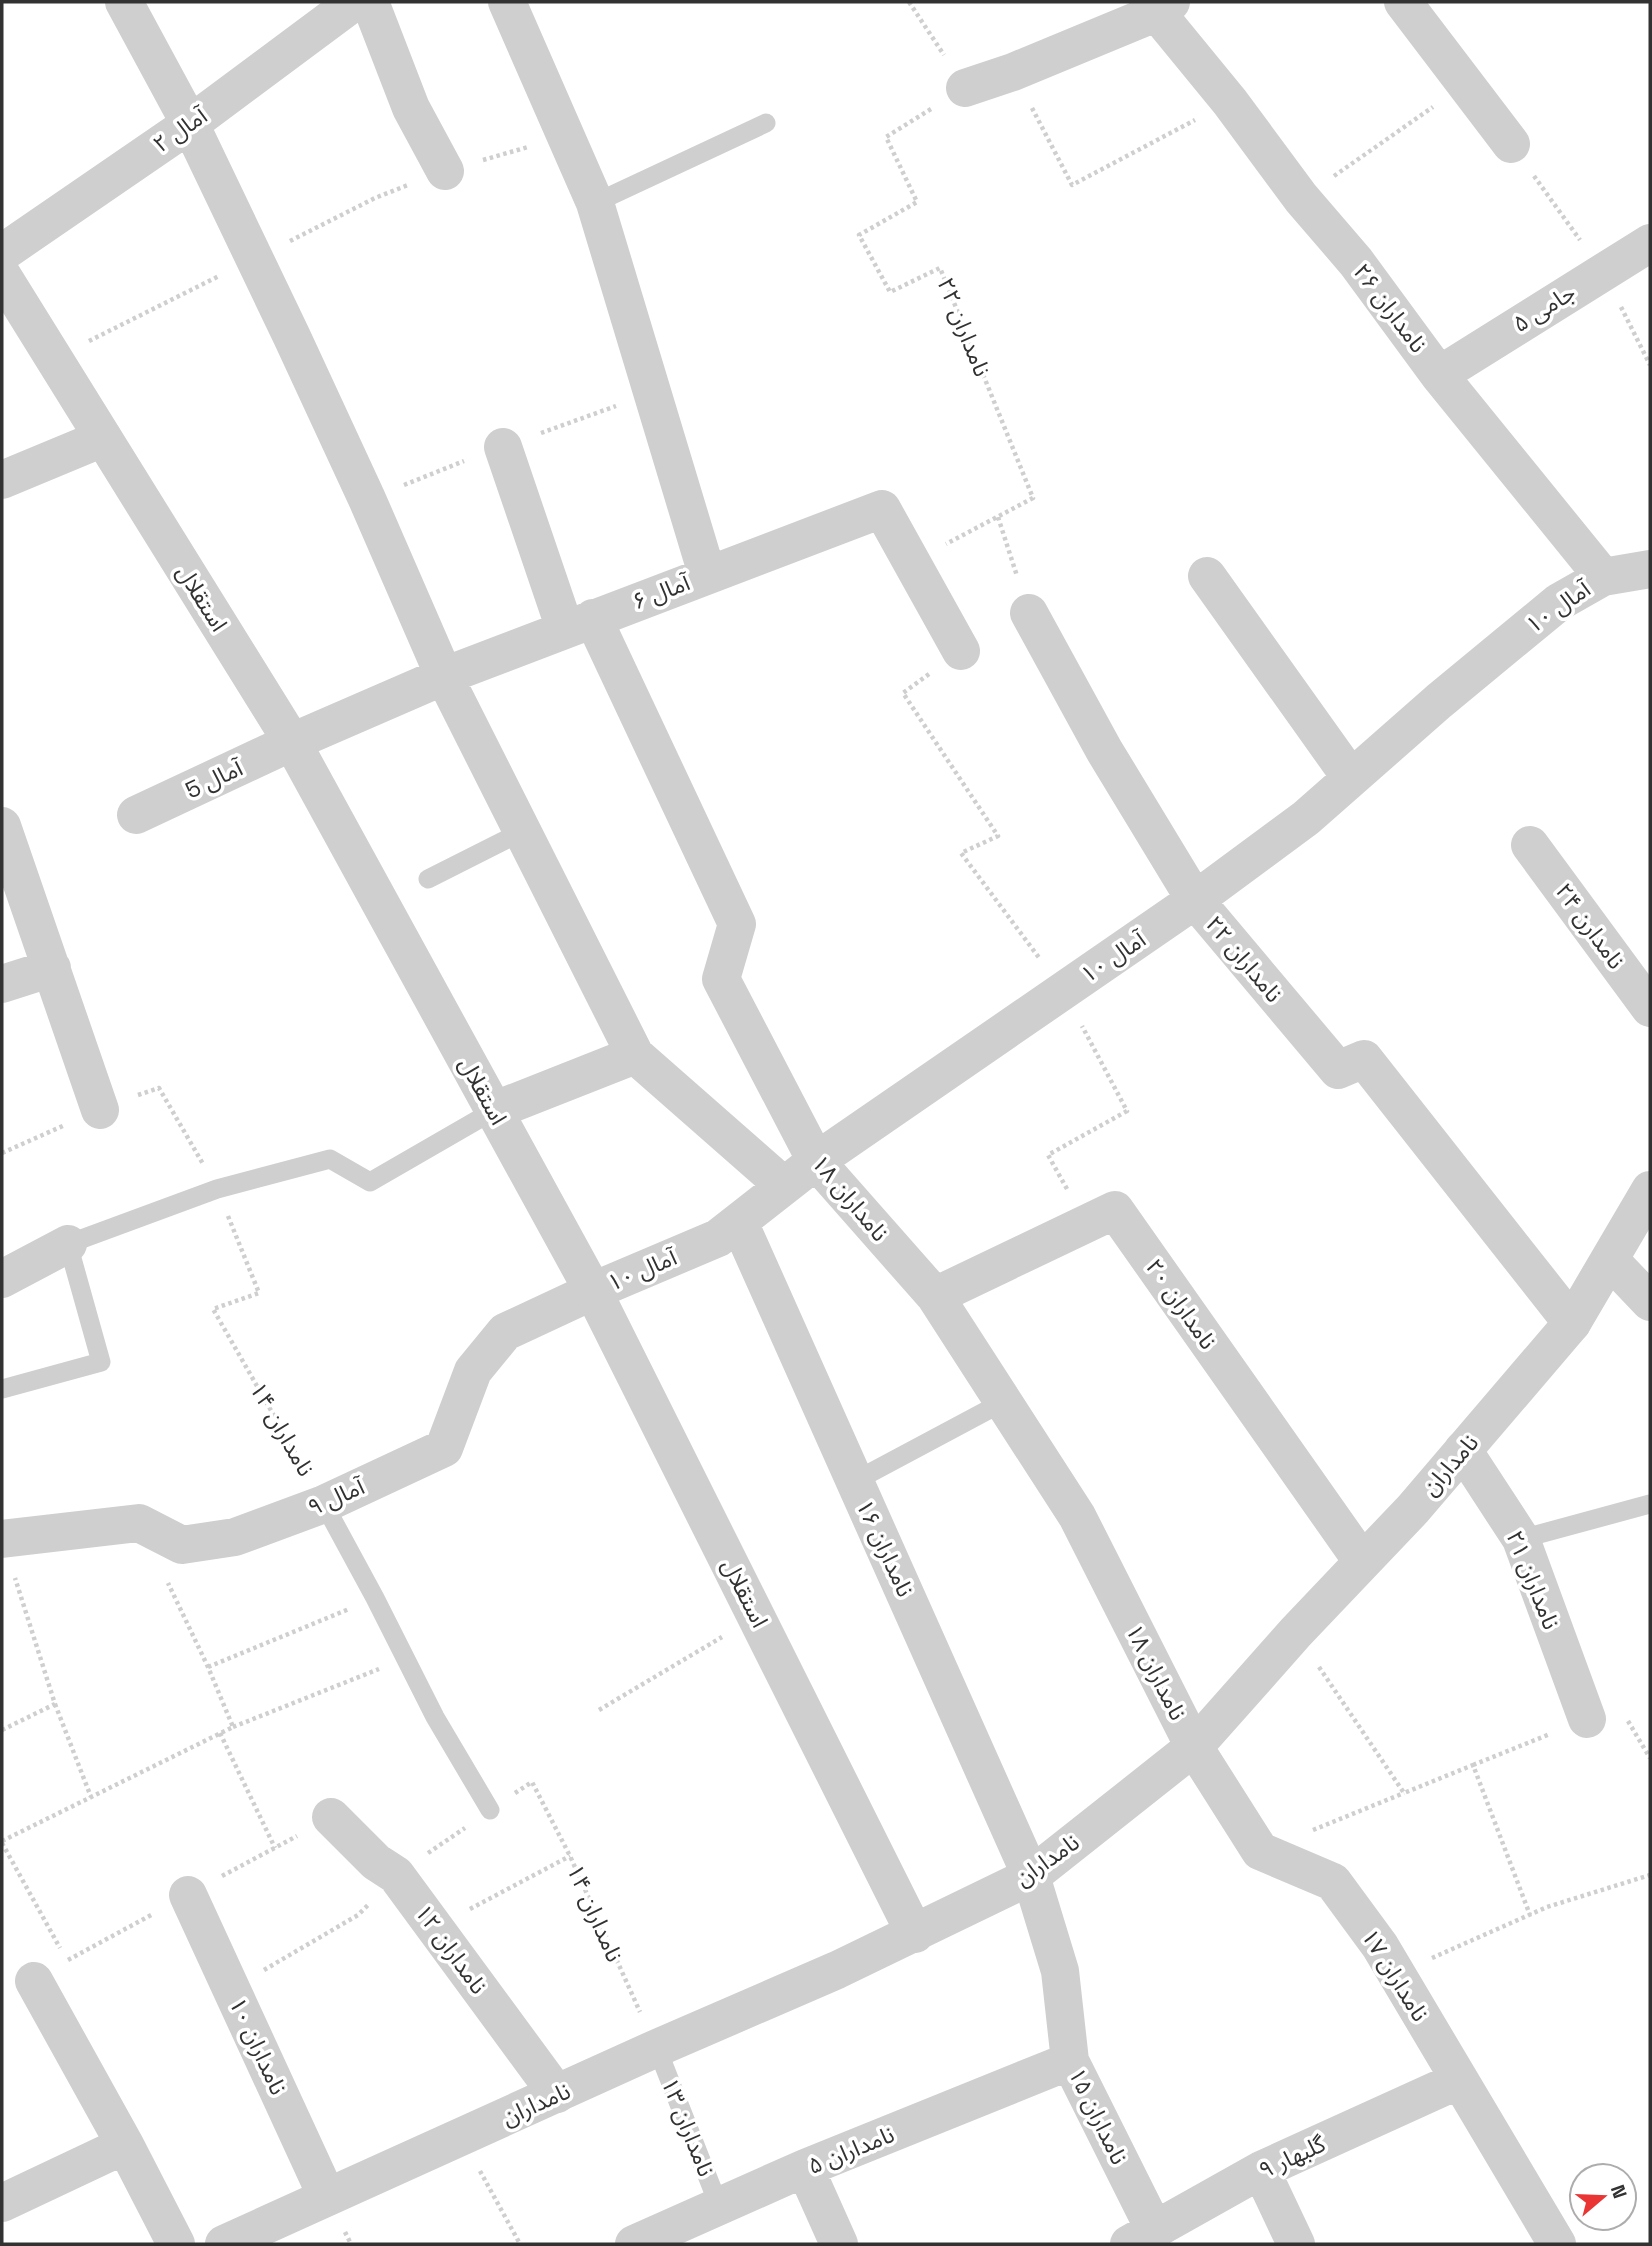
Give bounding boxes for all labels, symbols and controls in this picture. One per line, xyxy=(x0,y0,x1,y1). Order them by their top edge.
street label: آمال ۲ xyxy=(147,100,214,159)
street label: نامداران ۲۶ xyxy=(1347,257,1433,359)
street label: نامداران ۲۲ xyxy=(931,273,997,381)
street label: جامی ۵ xyxy=(1507,277,1581,339)
street label: استقلال xyxy=(170,559,234,637)
street label: آمال ۶ xyxy=(628,567,695,617)
street label: آمال ۱۰ xyxy=(1520,573,1597,640)
street label: آمال 5 xyxy=(181,752,249,805)
street label: نامدارن ۲۴ xyxy=(1549,877,1631,975)
street label: نامداران ۲۲ xyxy=(1199,910,1289,1008)
street label: آمال ۱۰ xyxy=(1075,924,1152,990)
street label: استقلال xyxy=(452,1052,514,1130)
street label: نامداران ۱۸ xyxy=(805,1149,895,1247)
street label: آمال ۱۰ xyxy=(603,1242,682,1298)
street label: نامداران ۲۰ xyxy=(1139,1253,1223,1355)
street label: نامداران ۱۴ xyxy=(243,1376,321,1482)
street label: نامداران xyxy=(1415,1428,1485,1502)
street label: آمال ۹ xyxy=(303,1471,370,1523)
street label: نامداران ۱۶ xyxy=(849,1495,921,1601)
street label: نامداران ۲۱ xyxy=(1500,1526,1566,1634)
street label: استقلال xyxy=(715,1554,775,1632)
street label: نامداران ۱۸ xyxy=(1119,1619,1193,1725)
street label: نامداران xyxy=(1009,1827,1085,1893)
street label: نامداران ۱۴ xyxy=(560,1859,630,1967)
street label: نامداران ۱۲ xyxy=(408,1898,494,2000)
street label: نامداران ۱۷ xyxy=(1355,1923,1435,2027)
street label: نامداران ۱۰ xyxy=(222,1993,294,2099)
street label: نامداران ۱۵ xyxy=(1062,2063,1134,2169)
street label: نامداران ۱۳ xyxy=(655,2073,721,2181)
street label: نامداران xyxy=(497,2076,575,2132)
street label: نامداران ۵ xyxy=(803,2119,899,2181)
street label: گلبهار ۹ xyxy=(1254,2128,1331,2185)
north arrow xyxy=(1568,2162,1638,2232)
text: N xyxy=(1605,2182,1632,2202)

